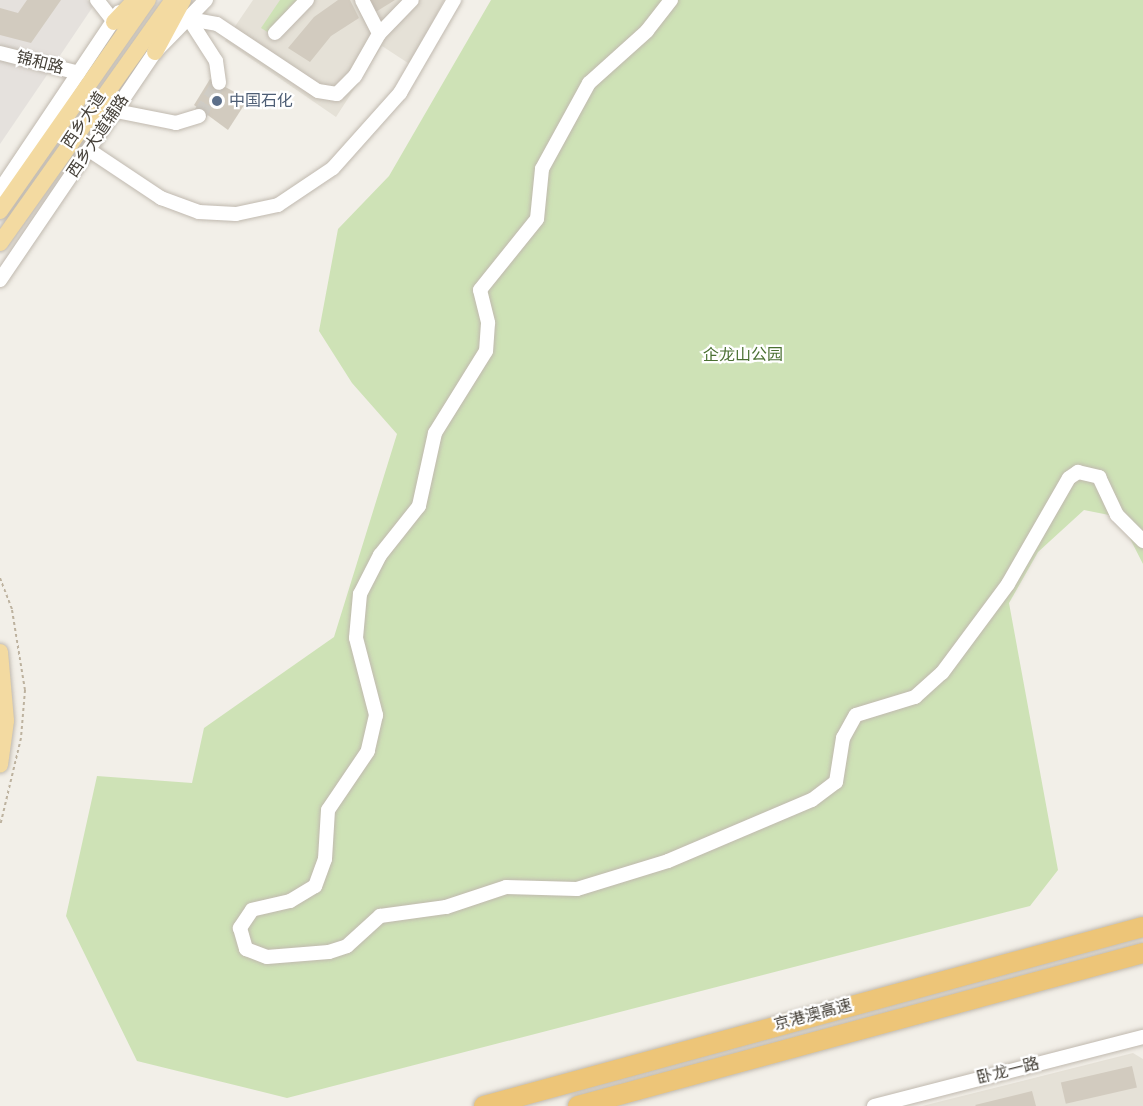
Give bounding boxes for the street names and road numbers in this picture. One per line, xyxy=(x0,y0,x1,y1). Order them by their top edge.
street label: 锦和路 xyxy=(14,48,66,78)
street label: 西乡大道 xyxy=(58,88,110,152)
street label: 西乡大道辅路 xyxy=(63,91,133,181)
street label: 京港澳高速 xyxy=(772,995,854,1035)
street label: 卧龙一路 xyxy=(975,1054,1041,1088)

